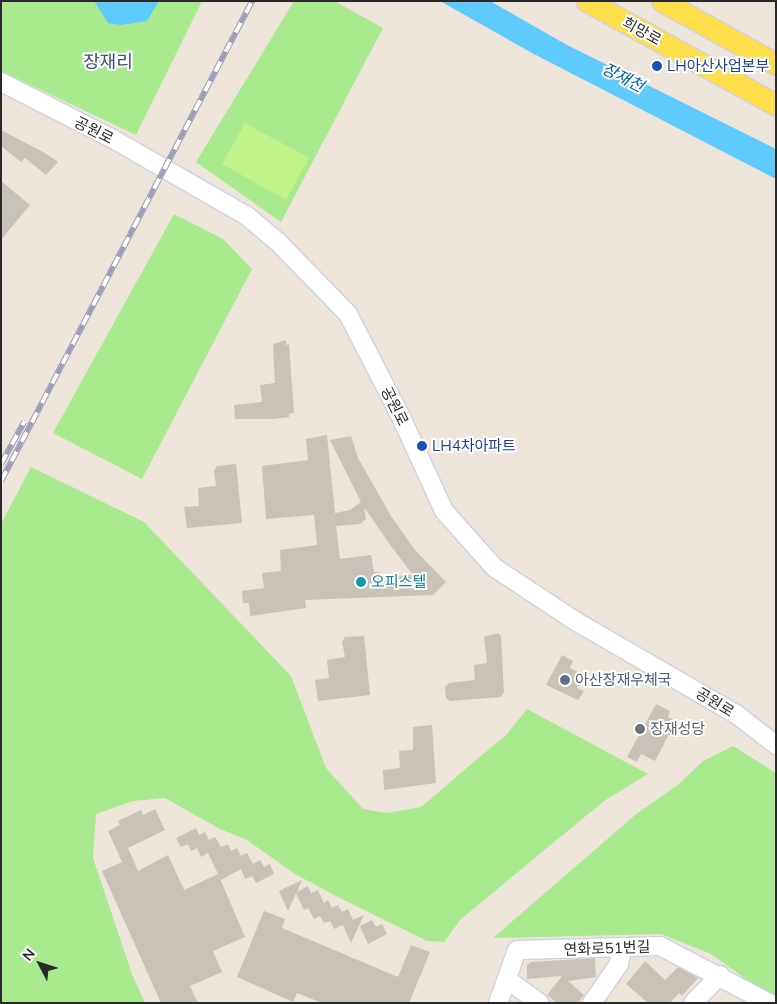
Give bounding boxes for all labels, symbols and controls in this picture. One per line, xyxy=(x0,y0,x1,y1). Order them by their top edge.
street label: 희망로 xyxy=(620,13,664,49)
district label: 장재리 xyxy=(83,51,133,73)
place label: LH아산사업본부 xyxy=(667,57,769,75)
water label: 장재천 xyxy=(599,58,647,96)
marker: LH아산사업본부 xyxy=(651,60,663,72)
street label: 공원로 xyxy=(71,113,117,147)
street label: 공원로 xyxy=(378,383,412,429)
place label: LH4차아파트 xyxy=(432,437,516,455)
marker: LH4차아파트 xyxy=(416,440,428,452)
place label: 오피스텔 xyxy=(371,573,426,591)
marker: 오피스텔 xyxy=(355,576,367,588)
place label: 아산장재우체국 xyxy=(575,671,672,689)
marker: 아산장재우체국 xyxy=(559,674,571,686)
street label: 공원로 xyxy=(693,684,737,720)
place label: 장재성당 xyxy=(650,720,705,738)
marker: 장재성당 xyxy=(634,723,646,735)
street label: 연화로51번길 xyxy=(563,937,651,959)
north arrow xyxy=(15,939,65,989)
text: N xyxy=(18,945,39,964)

